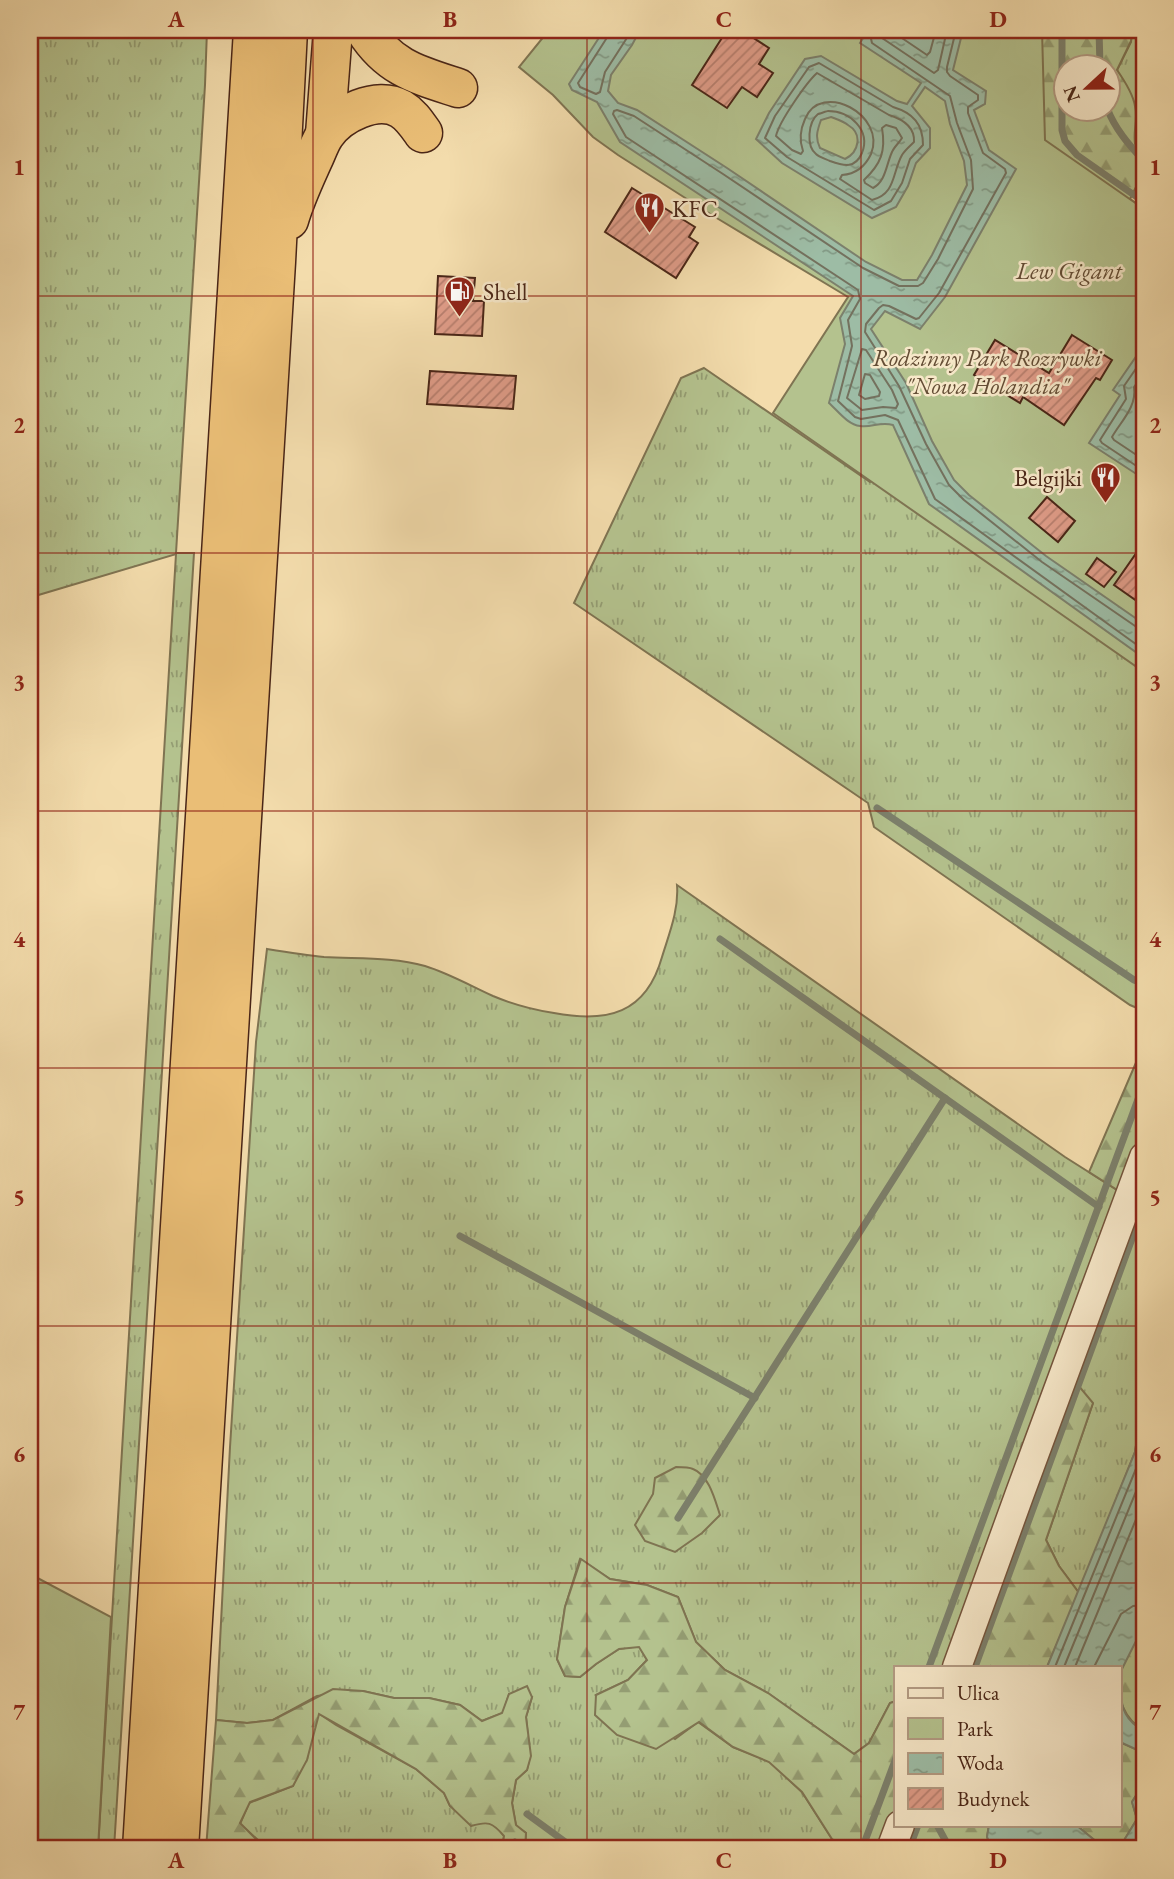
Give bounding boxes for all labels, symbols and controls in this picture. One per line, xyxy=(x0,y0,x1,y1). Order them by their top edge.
text: A xyxy=(167,4,185,34)
text: B xyxy=(443,4,457,34)
text: C xyxy=(716,4,732,34)
text: D xyxy=(989,4,1007,34)
north arrow xyxy=(1052,52,1122,122)
text: N xyxy=(1057,82,1086,106)
text: 1 xyxy=(13,152,25,182)
text: 1 xyxy=(1149,152,1161,182)
restaurant icon: KFC xyxy=(632,191,666,235)
place label: KFC xyxy=(672,193,718,224)
park label: Lew Gigant xyxy=(1015,255,1123,286)
fuel station icon: Shell xyxy=(443,274,477,318)
place label: Shell xyxy=(483,276,528,307)
park label: Rodzinny Park Rozrywki "Nowa Holandia" xyxy=(872,342,1102,401)
text: 2 xyxy=(13,410,25,440)
text: 2 xyxy=(1149,410,1161,440)
restaurant icon: Belgijki xyxy=(1088,460,1122,504)
place label: Belgijki xyxy=(1014,462,1082,493)
text: 3 xyxy=(13,667,25,697)
text: 3 xyxy=(1149,667,1161,697)
text: 4 xyxy=(13,924,26,954)
text: 4 xyxy=(1149,924,1162,954)
text: 5 xyxy=(13,1182,25,1212)
text: 5 xyxy=(1149,1182,1161,1212)
text: 6 xyxy=(13,1439,25,1469)
text: 6 xyxy=(1149,1439,1161,1469)
legend xyxy=(894,1666,1122,1826)
text: Ulica xyxy=(957,1679,1000,1706)
text: 7 xyxy=(13,1697,26,1727)
text: 7 xyxy=(1149,1697,1162,1727)
text: Park xyxy=(957,1715,994,1742)
text: Woda xyxy=(957,1749,1004,1776)
text: Budynek xyxy=(957,1785,1030,1812)
text: A xyxy=(167,1845,185,1875)
text: B xyxy=(443,1845,457,1875)
text: C xyxy=(716,1845,732,1875)
text: D xyxy=(989,1845,1007,1875)

